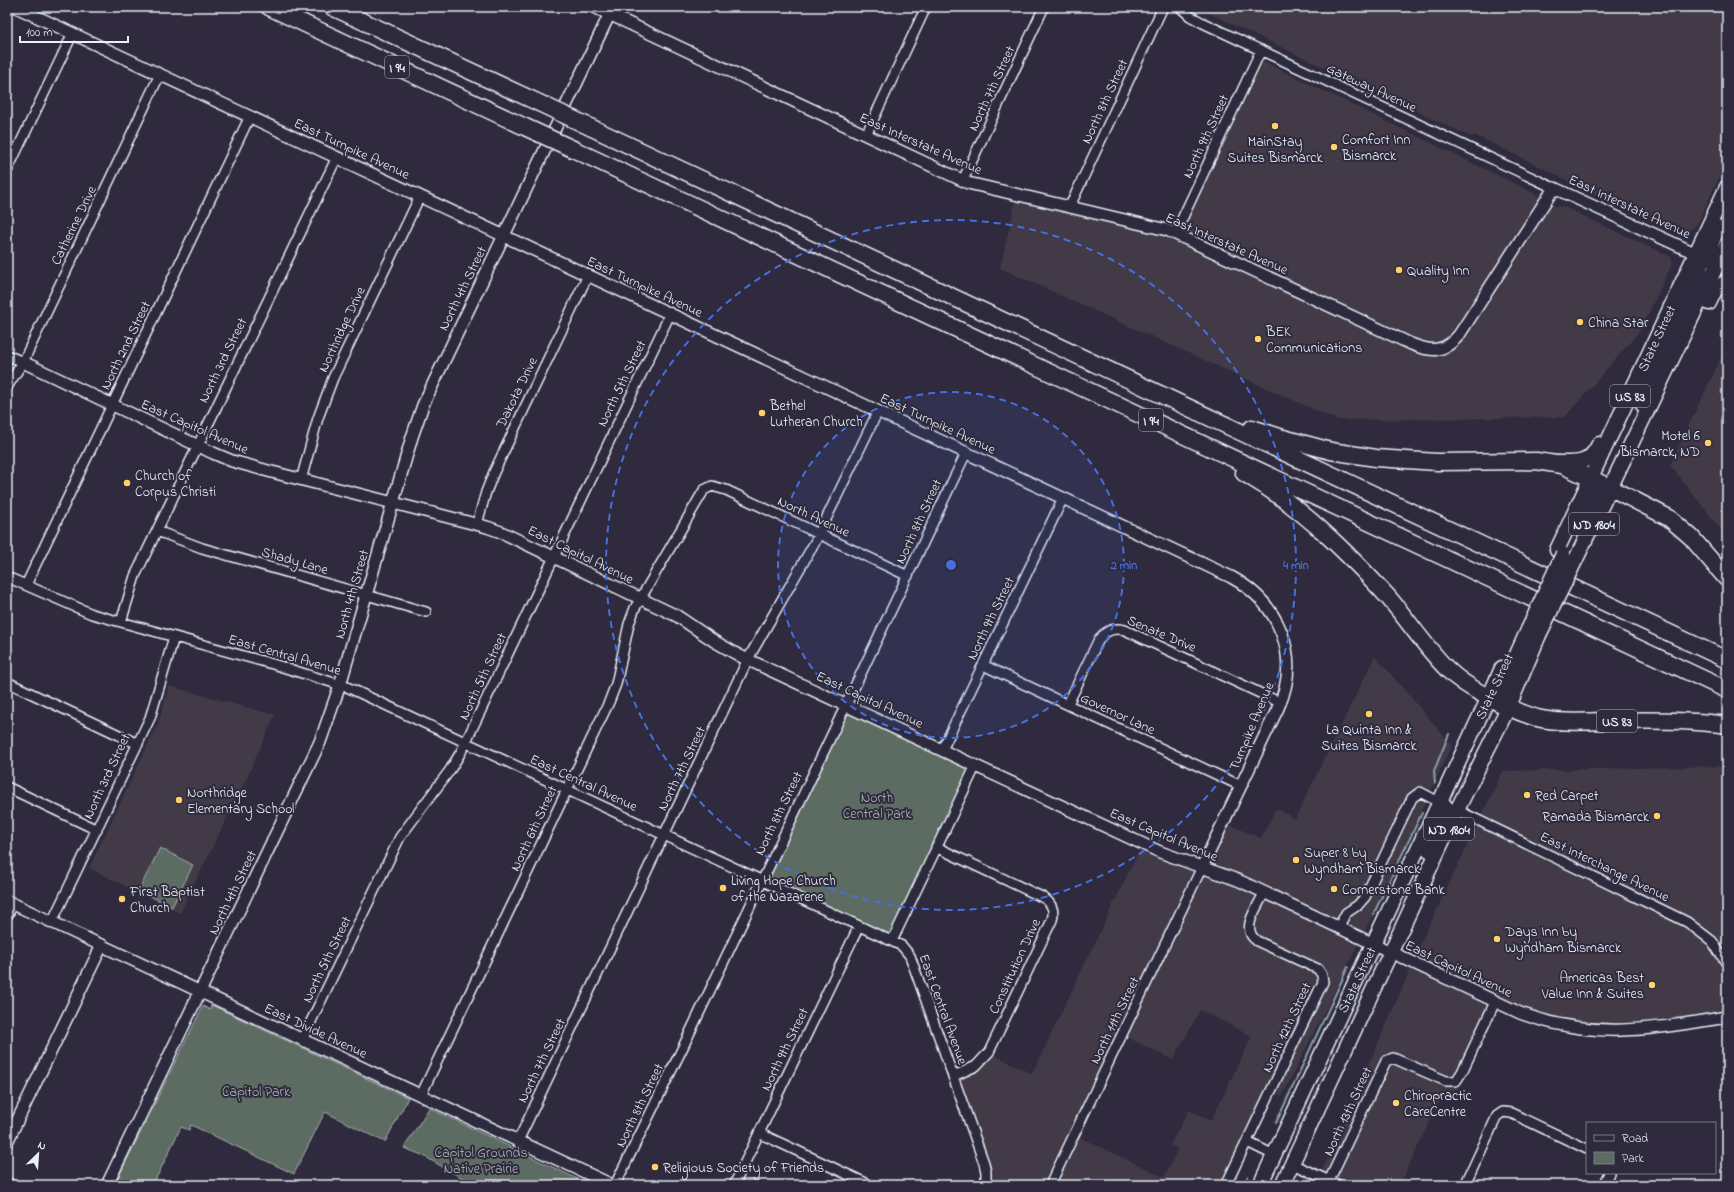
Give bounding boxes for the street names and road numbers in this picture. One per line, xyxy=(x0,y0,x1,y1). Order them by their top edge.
street label: North 7th Street xyxy=(963,42,1021,135)
road number: I 94 xyxy=(385,56,409,78)
street label: North 8th Street xyxy=(1077,56,1134,147)
street label: Gateway Avenue xyxy=(1322,58,1421,120)
street label: North 9th Street xyxy=(1178,91,1235,182)
street label: East Interstate Avenue xyxy=(856,108,986,181)
street label: East Turnpike Avenue xyxy=(290,113,413,186)
street label: East Interstate Avenue xyxy=(1565,170,1695,245)
street label: Catherine Drive xyxy=(46,182,103,269)
street label: East Interstate Avenue xyxy=(1162,208,1292,281)
street label: North 4th Street xyxy=(434,243,493,335)
street label: East Turnpike Avenue xyxy=(583,251,706,324)
street label: Northridge Drive xyxy=(313,283,373,376)
street label: North 2nd Street xyxy=(96,297,157,394)
street label: State Street xyxy=(1633,302,1682,375)
street label: North 3rd Street xyxy=(194,314,253,407)
street label: North 5th Street xyxy=(592,337,653,431)
street label: Dakota Drive xyxy=(491,353,544,432)
road number: US 83 xyxy=(1610,385,1650,407)
street label: East Turnpike Avenue xyxy=(876,388,999,461)
street label: East Capitol Avenue xyxy=(137,394,252,461)
road number: I 94 xyxy=(1139,409,1163,431)
street label: North 8th Street xyxy=(891,476,948,567)
street label: North Avenue xyxy=(774,491,854,544)
road number: ND 1804 xyxy=(1569,513,1619,535)
street label: East Capitol Avenue xyxy=(524,520,638,591)
street label: Shady Lane xyxy=(259,542,331,582)
street label: North 4th Street xyxy=(330,547,375,641)
street label: North 9th Street xyxy=(962,573,1021,664)
street label: Senate Drive xyxy=(1124,610,1200,659)
street label: East Central Avenue xyxy=(226,629,344,682)
street label: North 5th Street xyxy=(454,629,513,724)
street label: State Street xyxy=(1471,650,1520,723)
street label: East Capitol Avenue xyxy=(812,666,927,735)
street label: Turnpike Avenue xyxy=(1224,678,1281,774)
street label: Governor Lane xyxy=(1076,688,1159,741)
road number: US 83 xyxy=(1597,710,1637,732)
street label: North 7th Street xyxy=(653,723,712,815)
street label: North 3rd Street xyxy=(78,730,137,823)
street label: East Central Avenue xyxy=(526,749,641,818)
street label: North 8th Street xyxy=(750,768,809,859)
street label: North 6th Street xyxy=(505,782,563,875)
street label: East Capitol Avenue xyxy=(1106,803,1222,868)
road number: ND 1804 xyxy=(1424,818,1474,840)
street label: East Interchange Avenue xyxy=(1535,827,1673,909)
street label: North 4th Street xyxy=(204,847,263,939)
street label: North 5th Street xyxy=(297,913,358,1007)
street label: Constitution Drive xyxy=(984,915,1047,1018)
street label: East Capitol Avenue xyxy=(1401,935,1516,1004)
street label: State Street xyxy=(1333,943,1383,1017)
street label: East Central Avenue xyxy=(913,951,973,1069)
street label: North 11th Street xyxy=(1085,973,1146,1068)
street label: North 12th Street xyxy=(1257,979,1318,1076)
street label: East Divide Avenue xyxy=(260,998,371,1065)
street label: North 9th Street xyxy=(756,1004,815,1095)
street label: North 7th Street xyxy=(513,1015,572,1107)
street label: North 8th Street xyxy=(611,1060,670,1151)
street label: North 13th Street xyxy=(1318,1063,1378,1160)

